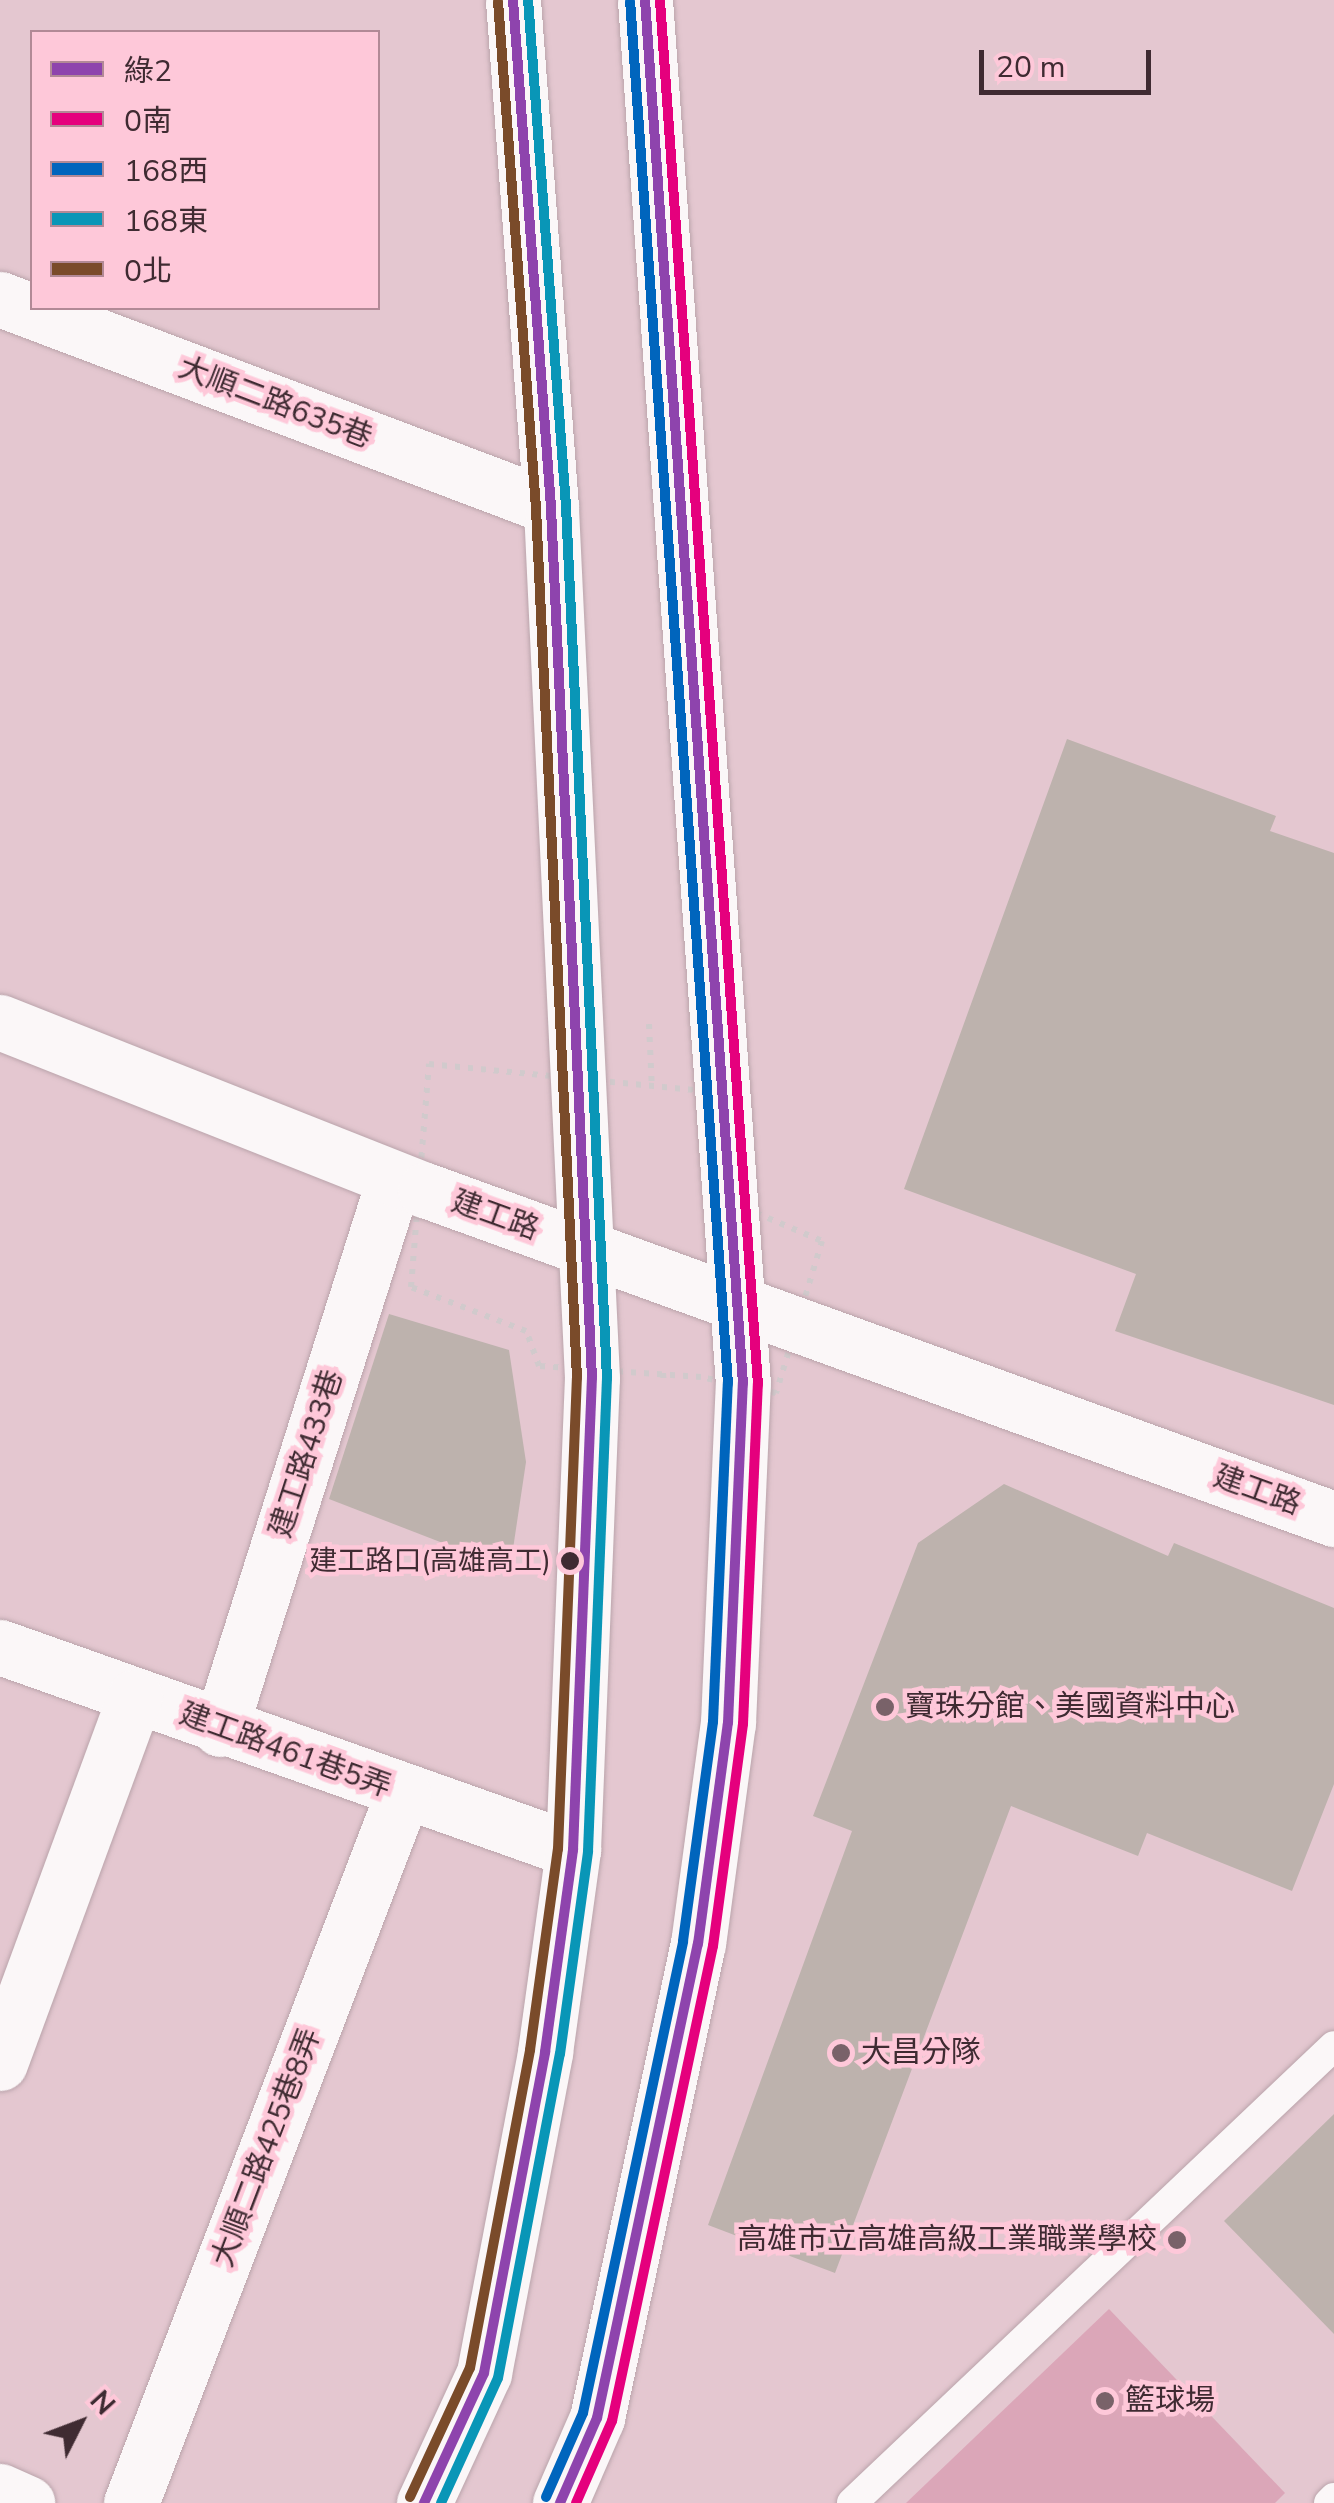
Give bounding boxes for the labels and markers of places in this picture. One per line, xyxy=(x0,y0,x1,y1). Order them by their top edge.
place label: 建工路口(高雄高工) xyxy=(309,1544,551,1578)
marker: 建工路口(高雄高工) xyxy=(560,1551,580,1571)
place label: 寶珠分館、美國資料中心 xyxy=(905,1689,1235,1725)
marker: 寶珠分館、美國資料中心 xyxy=(874,1696,896,1718)
place label: 大昌分隊 xyxy=(861,2035,981,2071)
marker: 大昌分隊 xyxy=(830,2042,852,2064)
place label: 高雄市立高雄高級工業職業學校 xyxy=(737,2222,1157,2258)
marker: 高雄市立高雄高級工業職業學校 xyxy=(1166,2229,1188,2251)
place label: 籃球場 xyxy=(1125,2383,1215,2419)
marker: 籃球場 xyxy=(1094,2390,1116,2412)

